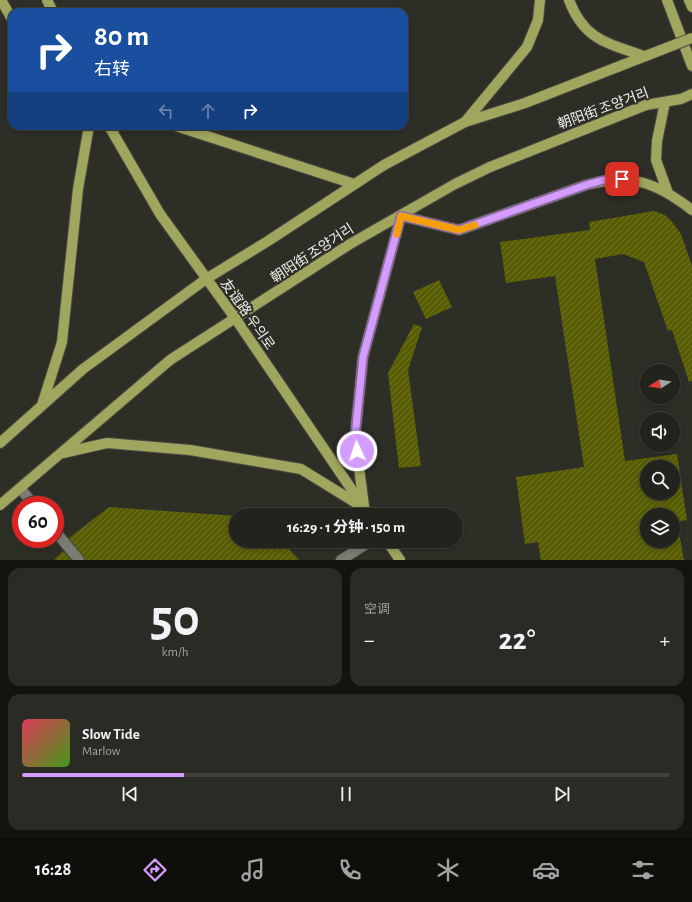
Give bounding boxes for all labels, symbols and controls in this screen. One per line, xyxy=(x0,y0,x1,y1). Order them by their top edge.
text: 80 m xyxy=(94,23,149,51)
icon: right xyxy=(28,24,80,76)
text: 右转 xyxy=(94,61,130,79)
street label: 朝阳街 조양거리 xyxy=(556,85,651,132)
icon: left xyxy=(155,100,177,122)
icon: ahead xyxy=(197,100,219,122)
icon: right xyxy=(239,100,261,122)
pin xyxy=(605,162,639,196)
icon: arrive xyxy=(611,168,633,190)
street label: 朝阳街 조양거리 xyxy=(268,221,357,286)
street label: 友谊路 우의로 xyxy=(218,276,278,353)
north arrow xyxy=(640,364,680,404)
map controls xyxy=(640,364,680,548)
button: sound xyxy=(640,412,680,452)
position arrow xyxy=(336,430,378,472)
button: search xyxy=(640,460,680,500)
speed limit sign: 60 xyxy=(12,496,64,548)
button: layers xyxy=(640,508,680,548)
text: 16:29 · 1 分钟 · 150 m xyxy=(287,520,405,535)
text: 50 xyxy=(150,593,200,645)
text: 空调 xyxy=(364,603,390,616)
text: 22° xyxy=(498,625,536,655)
text: − xyxy=(364,629,375,651)
text: + xyxy=(659,629,670,651)
text: km/h xyxy=(162,646,188,659)
text: Slow Tide xyxy=(82,727,140,742)
text: Marlow xyxy=(82,745,120,758)
icon: previous xyxy=(119,783,141,805)
icon: pause xyxy=(335,783,357,805)
icon: next xyxy=(551,783,573,805)
icon: directions xyxy=(141,856,169,884)
icon: music xyxy=(239,856,267,884)
icon: phone xyxy=(336,856,364,884)
icon: climate xyxy=(434,856,462,884)
icon: car xyxy=(532,856,560,884)
icon: filters xyxy=(629,856,657,884)
text: 16:28 xyxy=(35,861,71,879)

